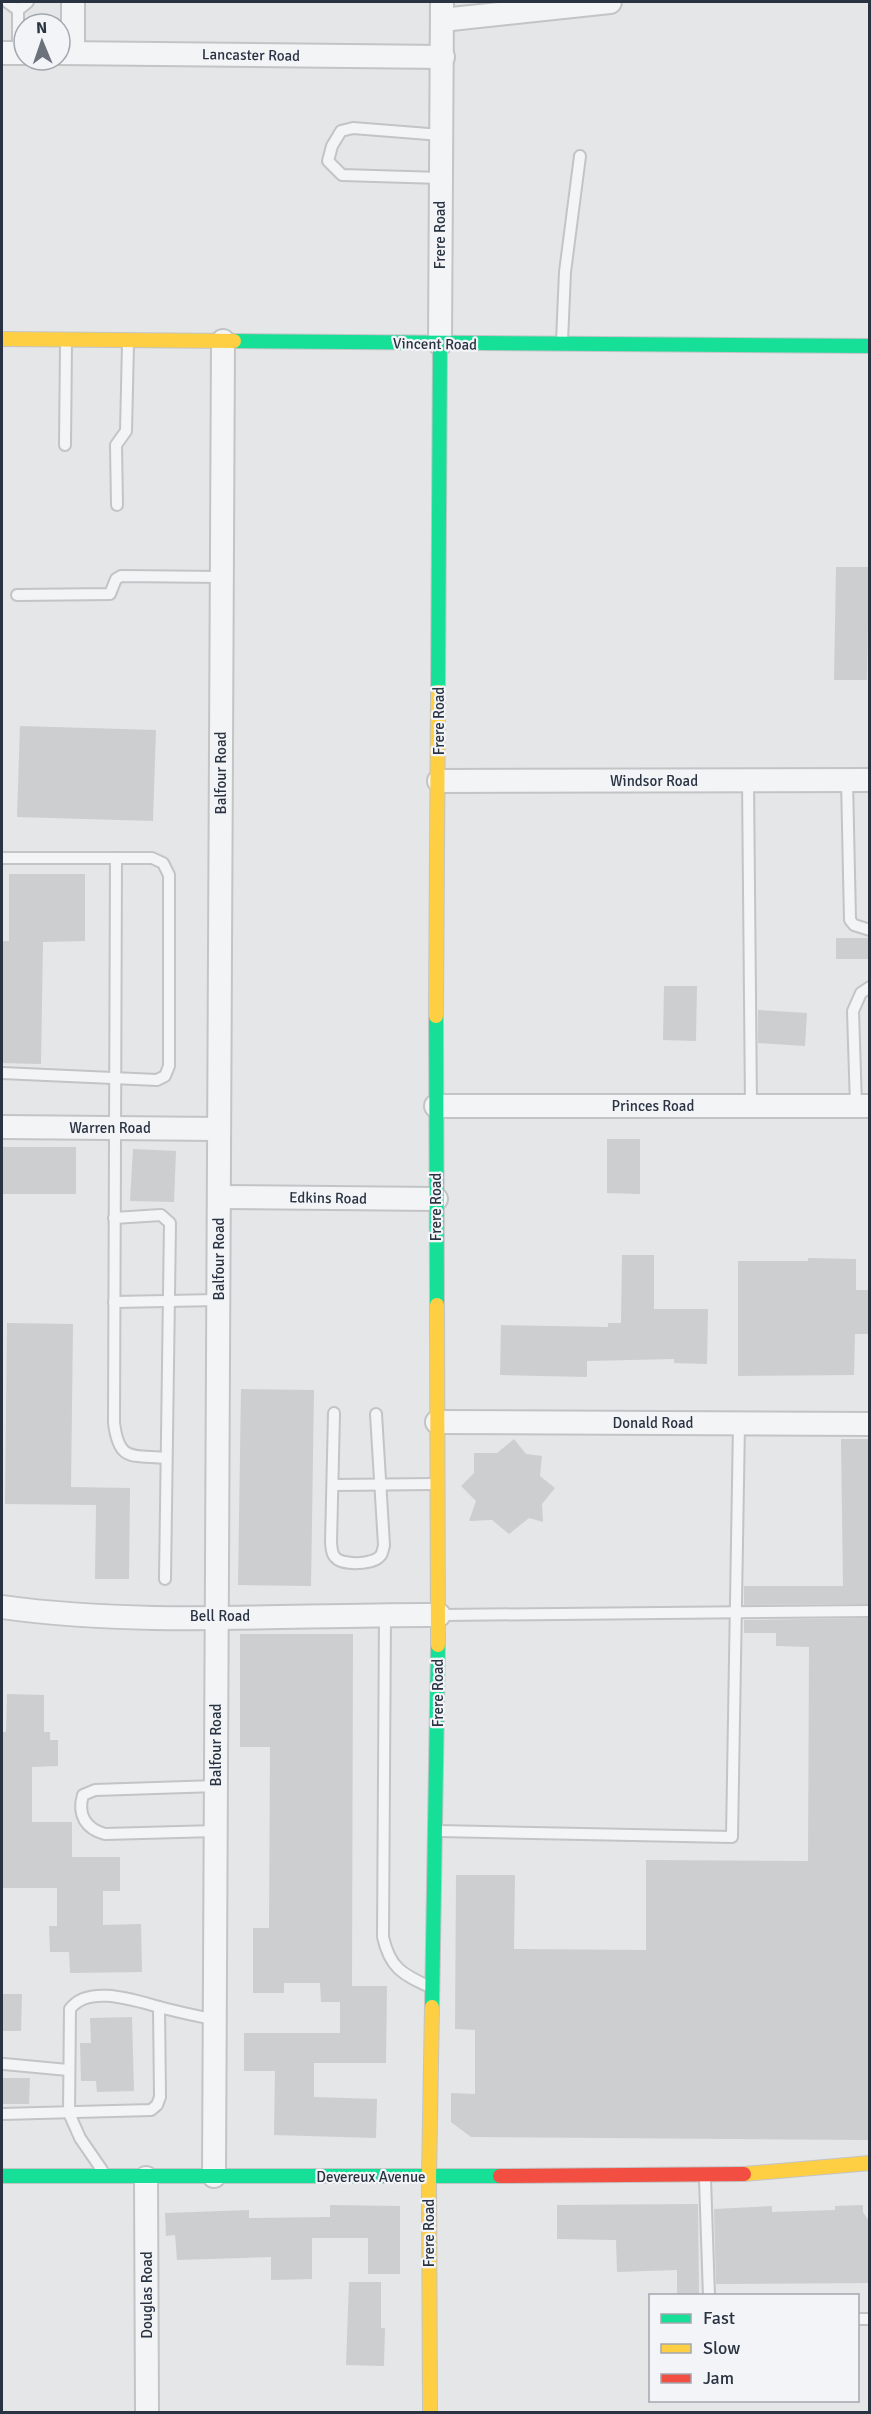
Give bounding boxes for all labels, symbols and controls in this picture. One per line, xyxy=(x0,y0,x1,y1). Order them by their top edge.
north arrow xyxy=(12,12,72,72)
text: N xyxy=(36,18,47,38)
street label: Lancaster Road xyxy=(202,45,300,65)
street label: Frere Road xyxy=(431,201,449,269)
street label: Vincent Road xyxy=(393,334,477,354)
street label: Frere Road xyxy=(430,687,448,755)
street label: Balfour Road xyxy=(212,732,230,814)
street label: Windsor Road xyxy=(610,772,698,790)
street label: Princes Road xyxy=(612,1097,694,1115)
street label: Warren Road xyxy=(69,1119,151,1137)
street label: Frere Road xyxy=(427,1173,445,1241)
street label: Edkins Road xyxy=(289,1188,367,1208)
street label: Balfour Road xyxy=(210,1218,228,1300)
street label: Donald Road xyxy=(613,1414,694,1432)
street label: Bell Road xyxy=(190,1607,250,1625)
street label: Frere Road xyxy=(429,1659,447,1727)
street label: Balfour Road xyxy=(207,1704,225,1786)
street label: Devereux Avenue xyxy=(316,2168,426,2186)
street label: Frere Road xyxy=(420,2199,438,2267)
street label: Douglas Road xyxy=(138,2251,156,2339)
legend xyxy=(649,2294,859,2402)
text: Fast xyxy=(703,2307,735,2329)
text: Slow xyxy=(703,2337,740,2359)
text: Jam xyxy=(703,2367,734,2389)

